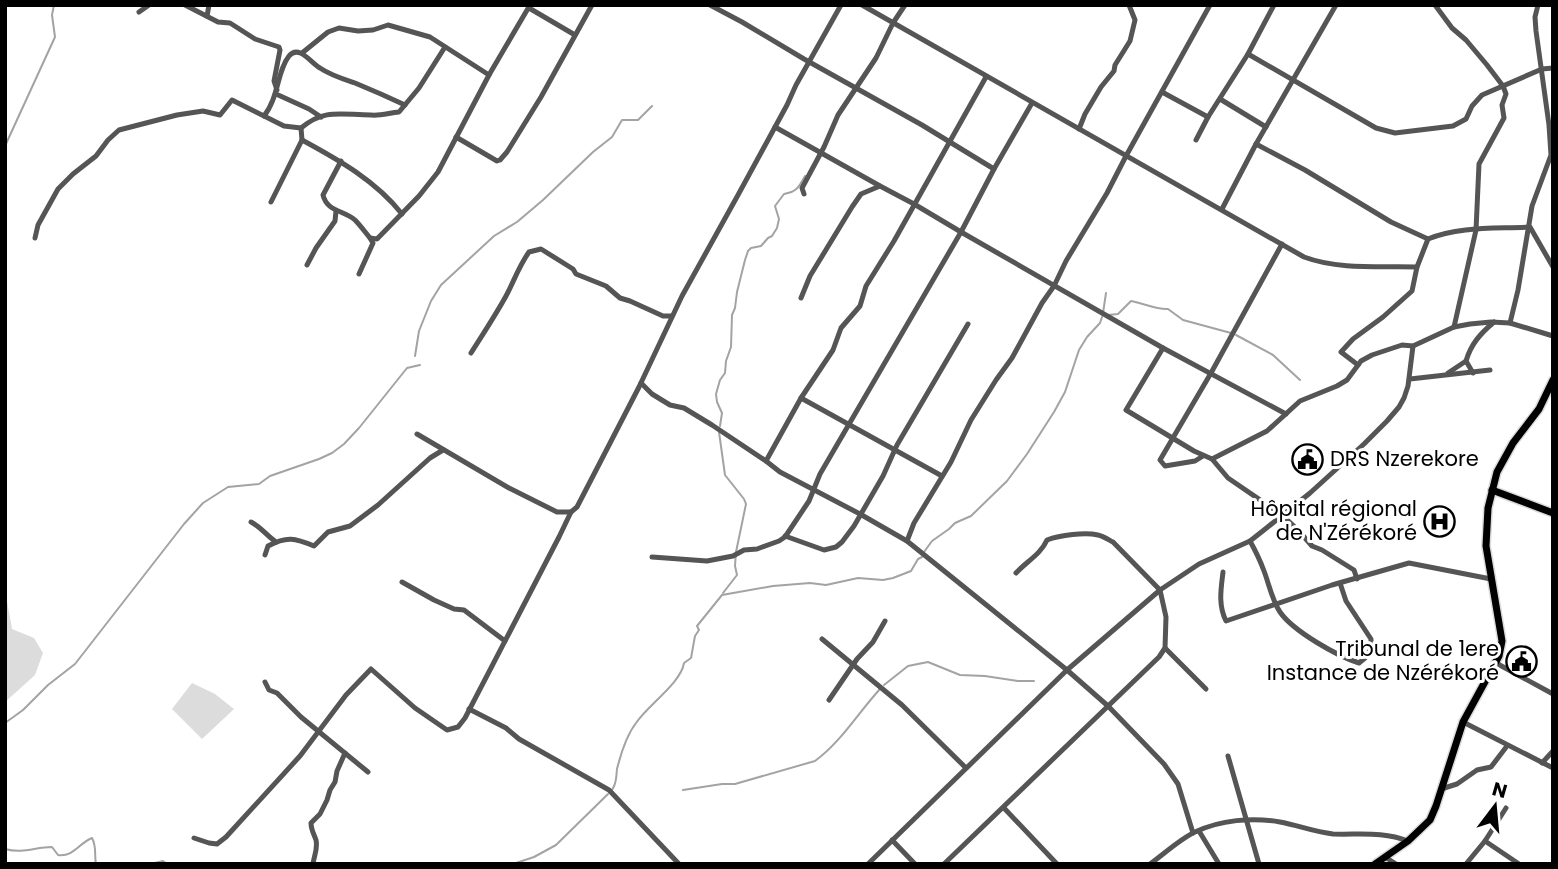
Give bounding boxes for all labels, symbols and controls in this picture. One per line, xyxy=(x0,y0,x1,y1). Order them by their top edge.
public building icon: DRS Nzerekore xyxy=(1290,442,1324,476)
place label: DRS Nzerekore xyxy=(1330,444,1479,473)
place label: Hôpital régional de N'Zérékoré xyxy=(1251,494,1417,547)
hospital icon: Hôpital régional de N'Zérékoré xyxy=(1423,504,1457,538)
place label: Tribunal de 1ere Instance de Nzérékoré xyxy=(1267,634,1499,687)
public building icon: Tribunal de 1ere Instance de Nzérékoré xyxy=(1505,644,1539,678)
north arrow xyxy=(1460,771,1530,841)
text: N xyxy=(1489,775,1510,805)

